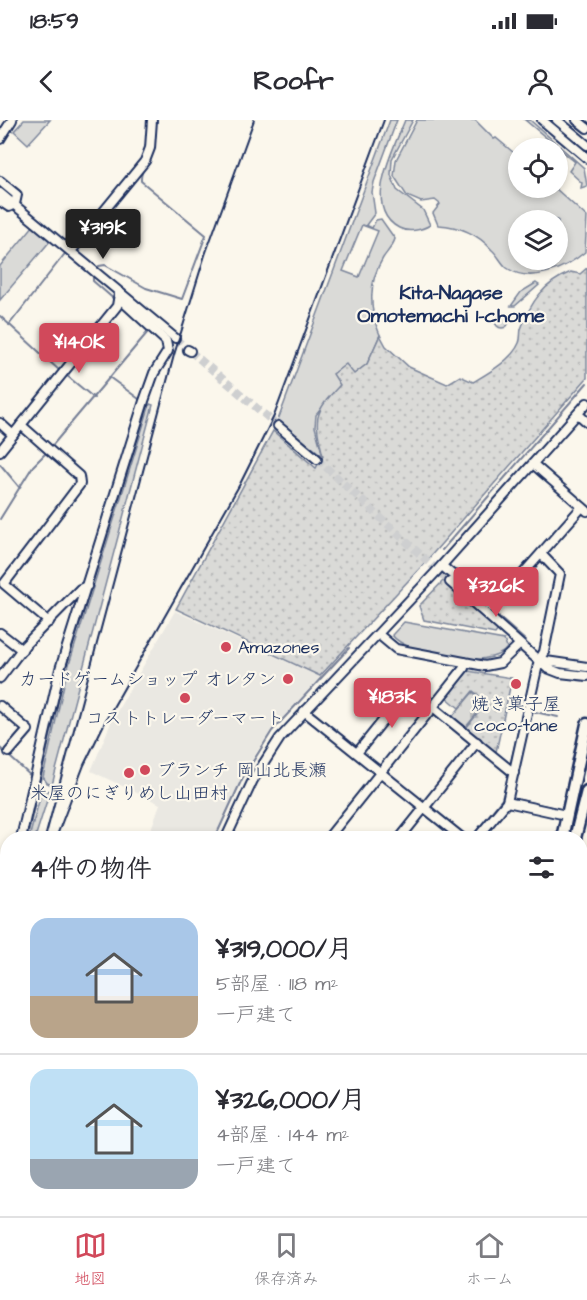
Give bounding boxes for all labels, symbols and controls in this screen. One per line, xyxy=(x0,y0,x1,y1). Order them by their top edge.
text: 18:59 xyxy=(30,6,79,37)
text: Roofr xyxy=(253,62,334,100)
icon: back xyxy=(30,65,63,98)
icon: person xyxy=(524,65,557,98)
map controls xyxy=(508,138,568,270)
button: locate xyxy=(508,138,568,198)
pin: ¥319K xyxy=(61,209,145,260)
button: layers xyxy=(508,210,568,270)
text: ¥319K xyxy=(80,214,126,242)
district label: Kita-Nagase Omotemachi 1-chome xyxy=(357,279,545,330)
pin: ¥140K xyxy=(37,323,121,374)
text: ¥140K xyxy=(53,328,105,356)
pin: ¥326K xyxy=(454,567,538,618)
text: ¥326K xyxy=(468,572,524,600)
place label: Amazones xyxy=(238,635,320,660)
marker: Amazones xyxy=(219,640,233,654)
place label: カードゲームショップ オレタン xyxy=(19,667,276,692)
marker: カードゲームショップ オレタン xyxy=(281,672,295,686)
marker: 焼き菓子屋 coco-tane xyxy=(509,677,523,691)
pin: ¥183K xyxy=(350,678,434,729)
text: ¥183K xyxy=(368,683,416,711)
marker: コストトレーダーマート xyxy=(178,691,192,705)
place label: 焼き菓子屋 coco-tane xyxy=(471,692,561,738)
place label: コストトレーダーマート xyxy=(86,706,284,731)
place label: ブランチ 岡山北長瀬 xyxy=(157,758,327,783)
marker: ブランチ 岡山北長瀬 xyxy=(138,763,152,777)
marker: 米屋のにぎりめし山田村 xyxy=(122,766,136,780)
place label: 米屋のにぎりめし山田村 xyxy=(30,781,228,806)
text: 4件の物件 xyxy=(30,851,152,887)
icon: filters xyxy=(525,851,558,884)
text: ¥319,000/月 xyxy=(216,931,353,967)
icon: home xyxy=(78,942,150,1014)
text: 5部屋 · 118 m² xyxy=(216,970,338,998)
text: 一戸建て xyxy=(216,1001,296,1029)
text: ¥326,000/月 xyxy=(216,1082,366,1118)
icon: home xyxy=(78,1093,150,1165)
text: 4部屋 · 144 m² xyxy=(216,1121,349,1149)
text: 一戸建て xyxy=(216,1152,296,1180)
tab: 地図 xyxy=(74,1229,107,1290)
tab: 保存済み xyxy=(254,1229,318,1290)
tab: ホーム xyxy=(466,1229,513,1290)

